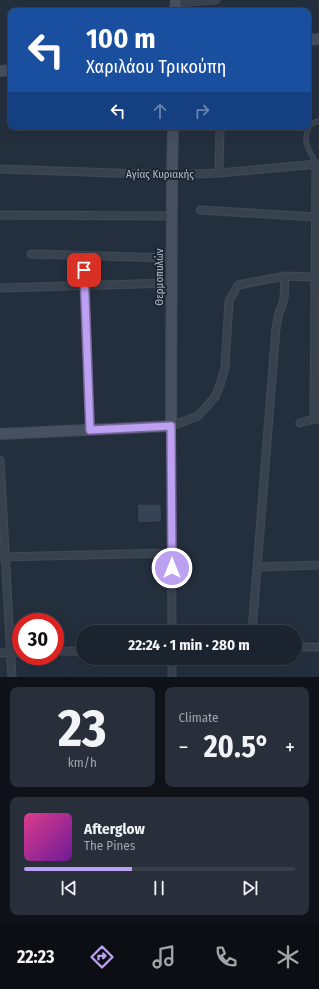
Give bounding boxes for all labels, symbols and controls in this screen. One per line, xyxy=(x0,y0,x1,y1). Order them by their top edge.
text: 100 m xyxy=(86,22,156,55)
icon: left xyxy=(20,24,72,76)
text: Χαριλάου Τρικούπη xyxy=(86,56,226,78)
icon: left xyxy=(107,100,129,122)
icon: ahead xyxy=(149,100,171,122)
icon: right xyxy=(191,100,213,122)
street label: Αγίας Κυριακής xyxy=(126,168,194,181)
street label: Θερμοπυλών xyxy=(153,248,166,306)
pin xyxy=(67,253,101,287)
icon: arrive xyxy=(73,259,95,281)
position arrow xyxy=(151,547,193,589)
speed limit sign: 30 xyxy=(12,613,64,665)
text: 22:24 · 1 min · 280 m xyxy=(128,636,250,654)
text: 23 xyxy=(58,697,107,760)
text: Climate xyxy=(179,710,219,725)
text: 20.5° xyxy=(204,729,270,765)
text: − xyxy=(179,734,188,761)
text: + xyxy=(285,734,295,761)
text: km/h xyxy=(68,755,97,770)
text: Afterglow xyxy=(84,820,145,838)
text: The Pines xyxy=(84,838,135,853)
icon: previous xyxy=(58,877,80,899)
icon: pause xyxy=(148,877,170,899)
icon: next xyxy=(239,877,261,899)
icon: directions xyxy=(88,943,116,971)
icon: music xyxy=(150,943,178,971)
icon: phone xyxy=(212,943,240,971)
icon: climate xyxy=(274,943,302,971)
text: 22:23 xyxy=(17,946,55,968)

